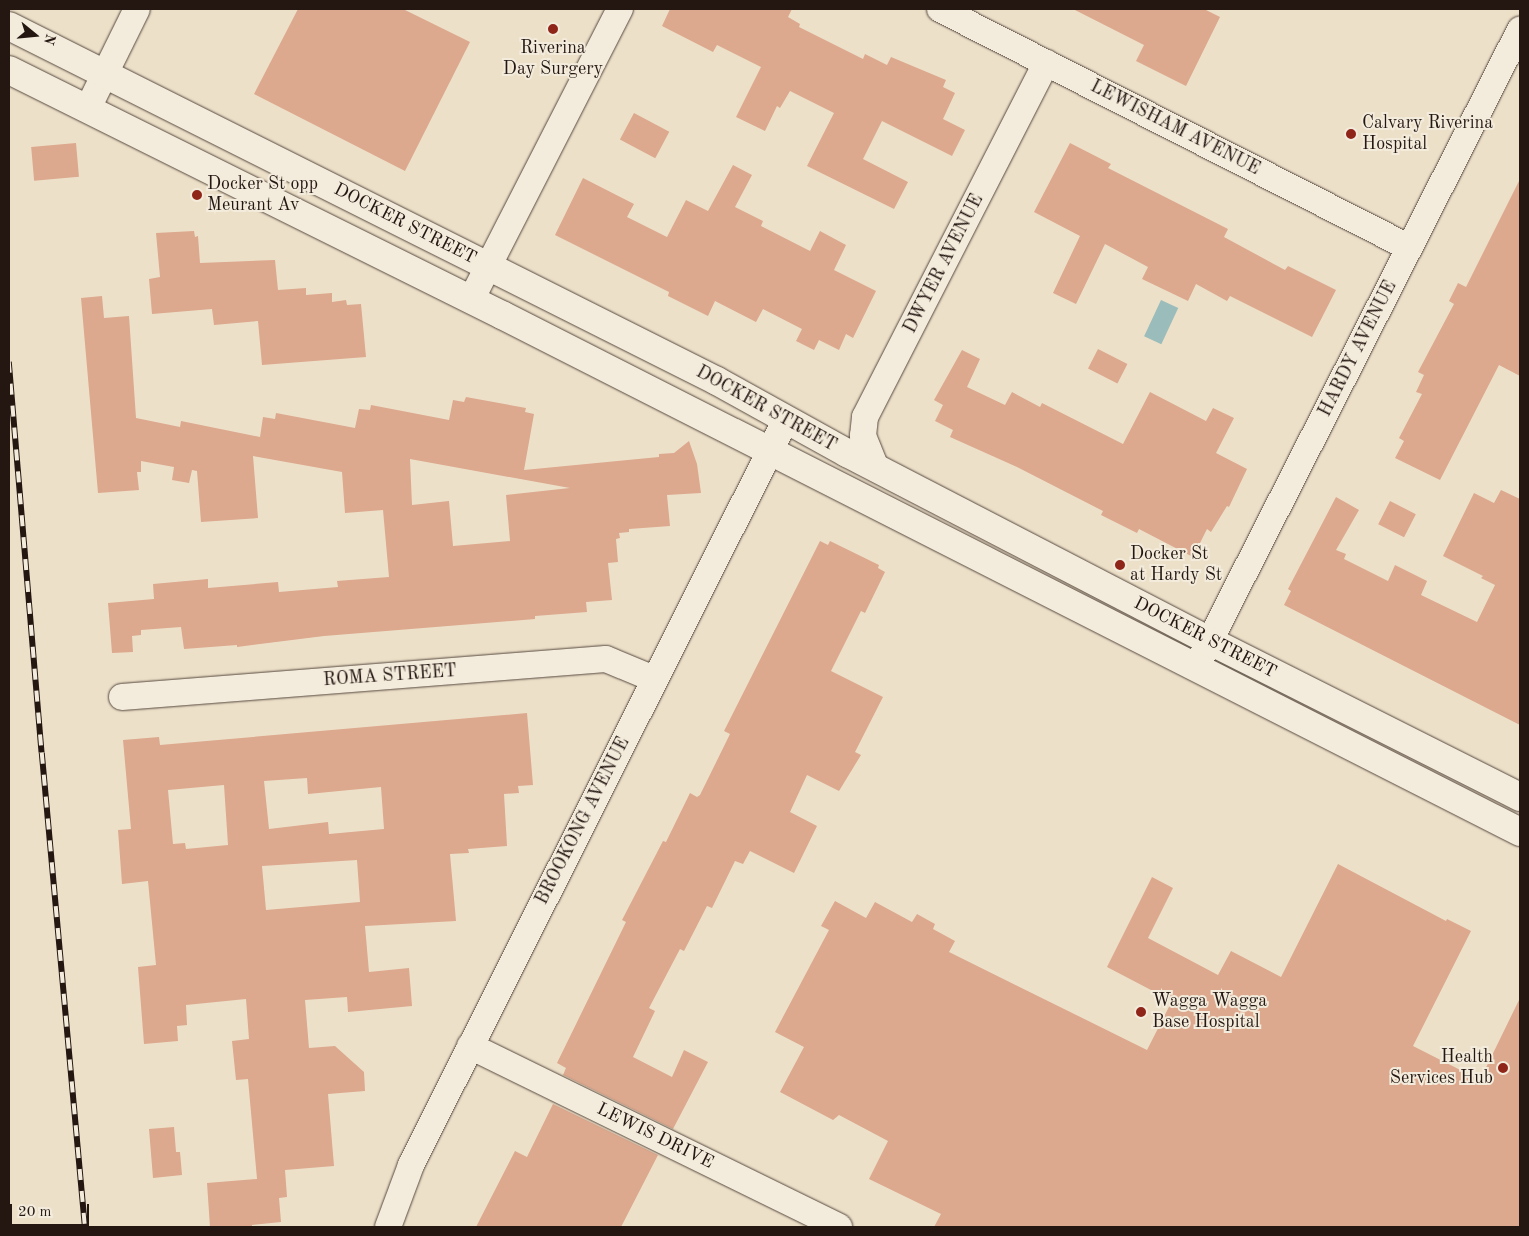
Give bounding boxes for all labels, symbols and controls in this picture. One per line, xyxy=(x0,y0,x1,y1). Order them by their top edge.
north arrow xyxy=(10,10,60,60)
marker: Riverina Day Surgery xyxy=(546,22,560,36)
text: N xyxy=(41,32,58,47)
place label: Riverina Day Surgery xyxy=(503,38,603,80)
street label: LEWISHAM AVENUE xyxy=(1087,76,1263,180)
place label: Calvary Riverina Hospital xyxy=(1362,113,1493,156)
marker: Calvary Riverina Hospital xyxy=(1344,127,1358,141)
place label: Docker St opp Meurant Av xyxy=(207,174,318,216)
street label: DOCKER STREET xyxy=(330,179,480,269)
marker: Docker St opp Meurant Av xyxy=(191,189,203,201)
street label: DWYER AVENUE xyxy=(900,191,988,337)
street label: HARDY AVENUE xyxy=(1314,277,1402,421)
street label: DOCKER STREET xyxy=(692,361,840,457)
place label: Docker St at Hardy St xyxy=(1130,544,1222,586)
marker: Docker St at Hardy St xyxy=(1114,559,1126,571)
street label: DOCKER STREET xyxy=(1130,593,1280,683)
street label: ROMA STREET xyxy=(322,661,458,691)
street label: BROOKONG AVENUE xyxy=(531,734,635,908)
place label: Wagga Wagga Base Hospital xyxy=(1152,991,1267,1034)
marker: Wagga Wagga Base Hospital xyxy=(1134,1005,1148,1019)
place label: Health Services Hub xyxy=(1390,1047,1493,1090)
marker: Health Services Hub xyxy=(1497,1062,1509,1074)
street label: LEWIS DRIVE xyxy=(593,1098,717,1174)
scale bar xyxy=(12,1194,91,1226)
text: 20 m xyxy=(18,1205,52,1220)

